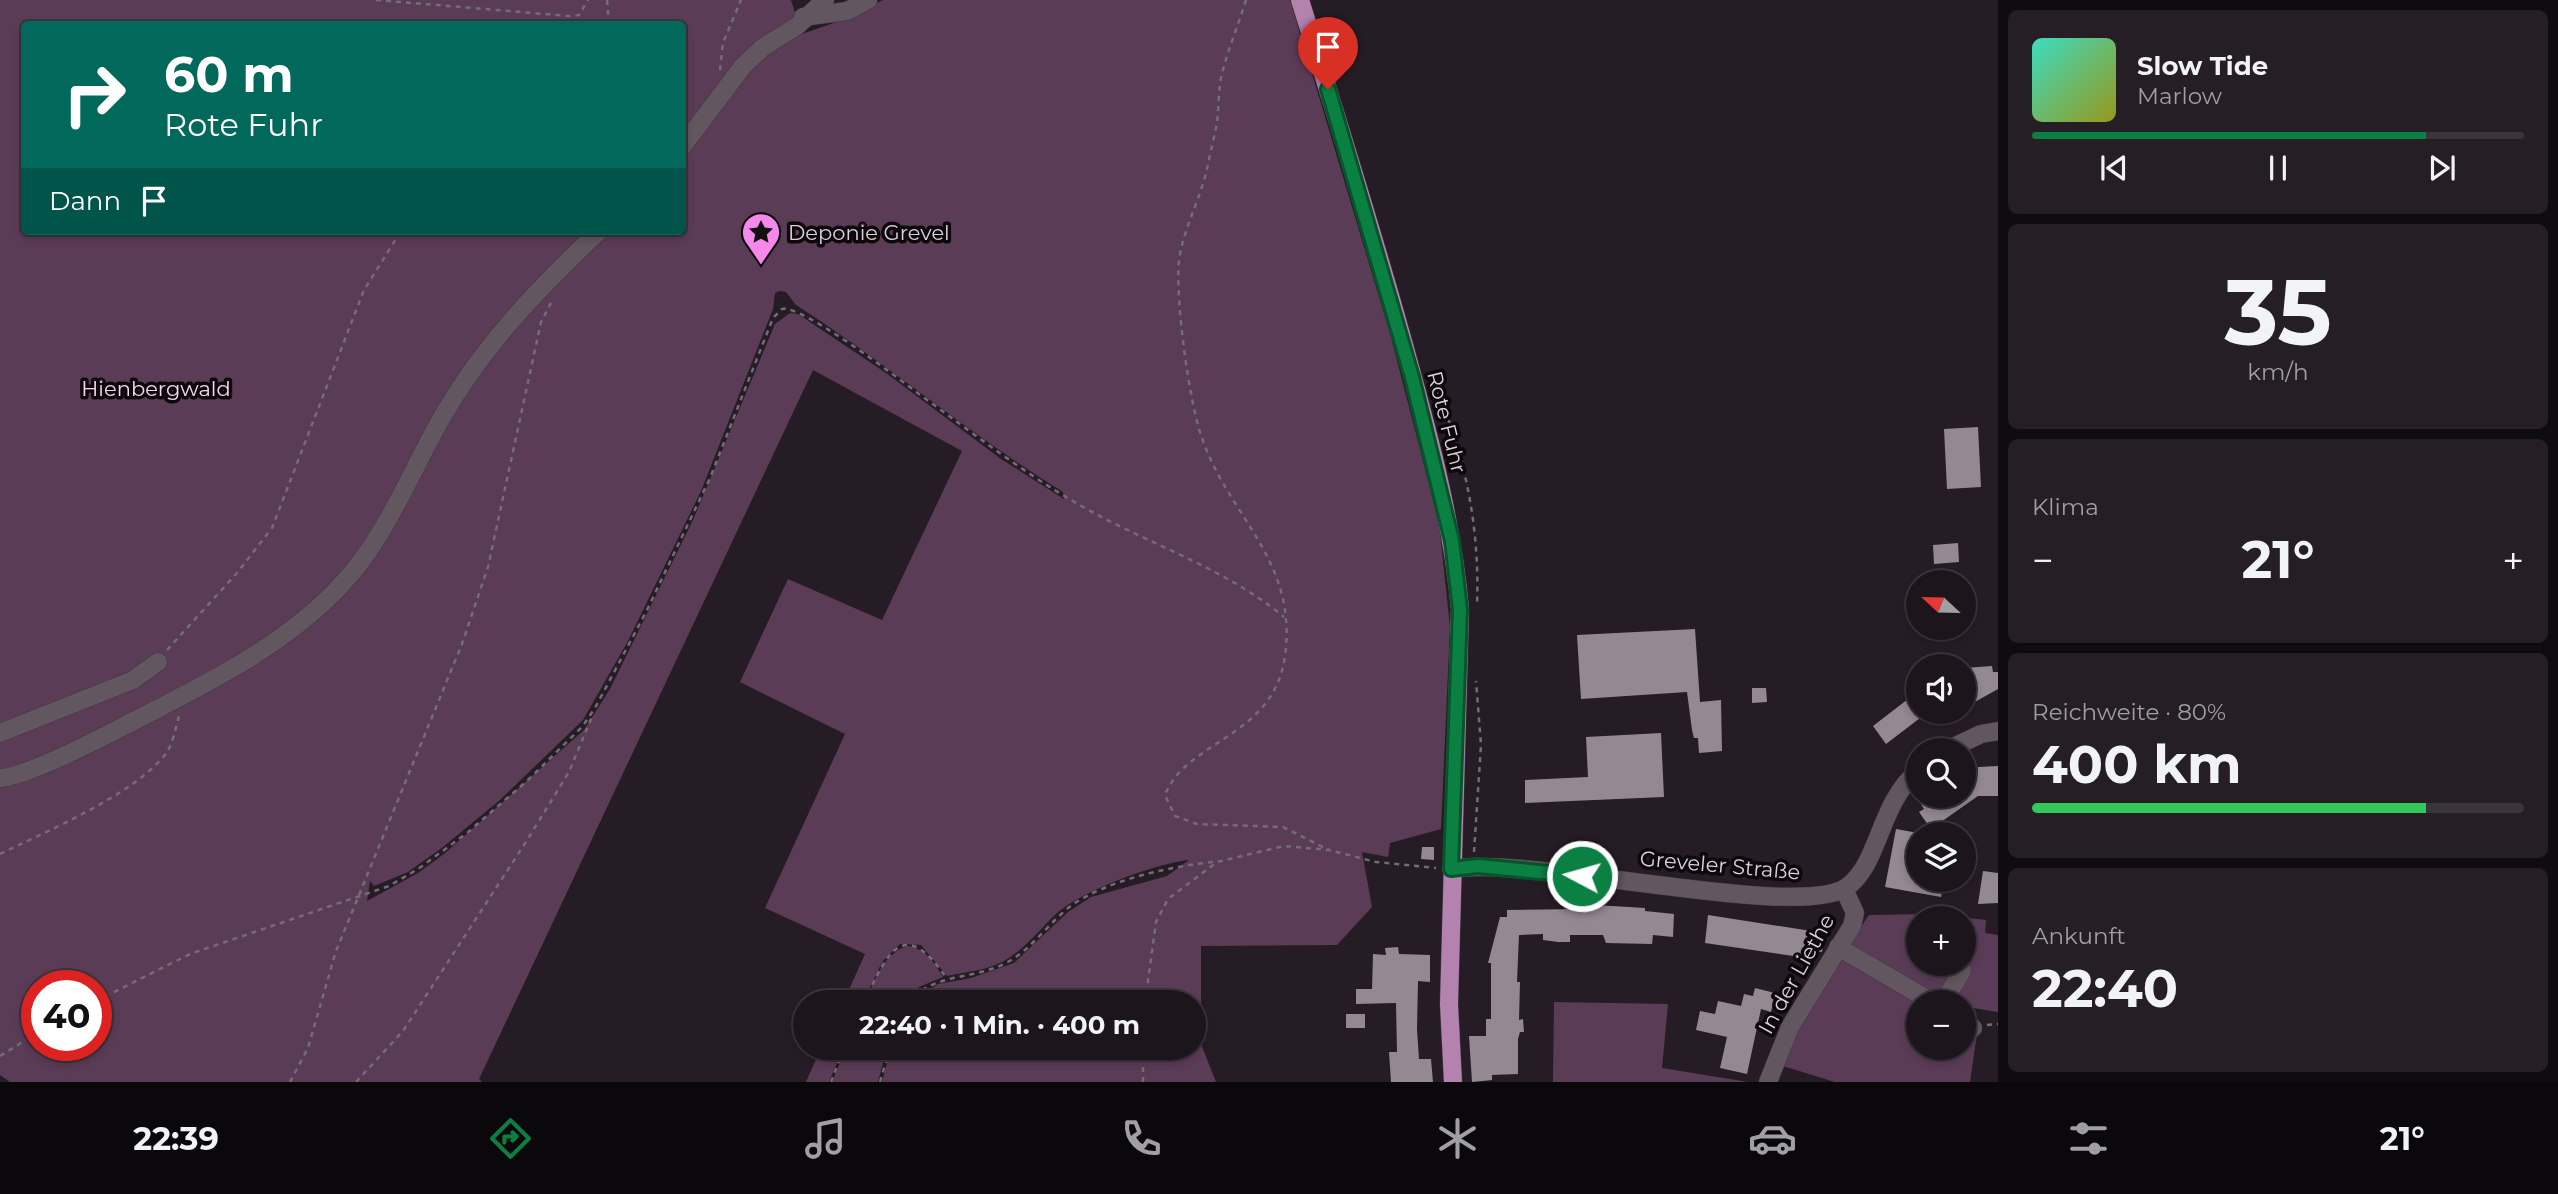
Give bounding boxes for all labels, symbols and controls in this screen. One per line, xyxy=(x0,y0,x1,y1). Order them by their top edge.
pin xyxy=(1298,17,1358,89)
icon: arrive xyxy=(1309,28,1347,66)
text: 60 m xyxy=(164,45,294,104)
icon: right xyxy=(49,49,140,140)
text: Slow Tide xyxy=(2137,50,2268,82)
text: Marlow xyxy=(2137,82,2222,110)
text: Rote Fuhr xyxy=(164,105,323,144)
icon: previous xyxy=(2095,149,2133,187)
icon: pause xyxy=(2259,149,2297,187)
icon: next xyxy=(2423,149,2461,187)
icon: arrive xyxy=(135,182,173,220)
text: Dann xyxy=(49,185,121,217)
place icon: Deponie Grevel xyxy=(740,211,782,266)
place label: Deponie Grevel xyxy=(788,220,950,245)
text: 35 xyxy=(2224,257,2332,368)
text: km/h xyxy=(2247,358,2309,386)
street label: Rote Fuhr xyxy=(1422,368,1472,476)
park label: Hienbergwald xyxy=(81,376,231,401)
text: Klima xyxy=(2032,493,2099,521)
text: 21° xyxy=(2242,528,2314,591)
text: − xyxy=(2032,537,2054,584)
text: + xyxy=(2502,537,2524,584)
north arrow xyxy=(1906,570,1976,640)
map controls xyxy=(1906,570,1976,1060)
button: sound xyxy=(1906,654,1976,724)
text: Reichweite · 80% xyxy=(2032,698,2226,726)
text: 400 km xyxy=(2032,733,2242,796)
button: search xyxy=(1906,738,1976,808)
button: layers xyxy=(1906,822,1976,892)
position arrow xyxy=(1545,839,1619,913)
street label: Greveler Straße xyxy=(1639,846,1801,884)
button: + xyxy=(1906,906,1976,976)
street label: In der Liethe xyxy=(1753,910,1839,1038)
text: Ankunft xyxy=(2032,922,2126,950)
text: 22:40 xyxy=(2032,957,2178,1020)
speed limit sign: 40 xyxy=(21,970,112,1061)
button: − xyxy=(1906,990,1976,1060)
text: 22:40 · 1 Min. · 400 m xyxy=(859,1009,1140,1041)
icon: directions xyxy=(486,1114,535,1163)
icon: music xyxy=(801,1114,850,1163)
icon: phone xyxy=(1117,1114,1166,1163)
icon: climate xyxy=(1433,1114,1482,1163)
icon: car xyxy=(1748,1114,1797,1163)
icon: filters xyxy=(2064,1114,2113,1163)
text: 22:39 xyxy=(133,1119,219,1158)
text: 21° xyxy=(2380,1119,2425,1158)

